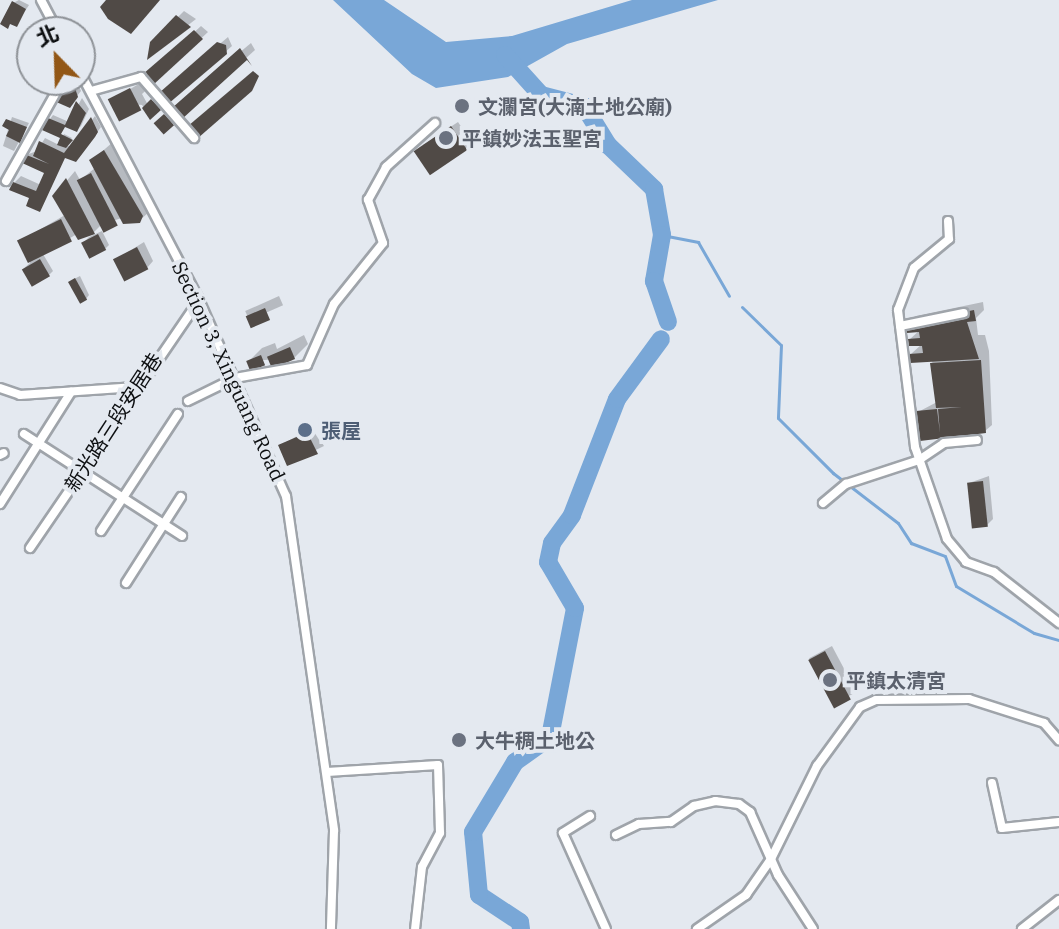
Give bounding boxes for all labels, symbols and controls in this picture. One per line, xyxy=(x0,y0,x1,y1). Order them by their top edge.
north arrow xyxy=(16,16,96,96)
text: 北 xyxy=(31,18,63,53)
place label: 文瀾宮(大湳土地公廟) xyxy=(478,94,672,118)
marker: 文瀾宮(大湳土地公廟) xyxy=(453,97,471,115)
place label: 平鎮妙法玉聖宮 xyxy=(462,126,602,150)
marker: 平鎮妙法玉聖宮 xyxy=(437,129,455,147)
street label: Section 3, Xinguang Road xyxy=(168,257,290,485)
street label: 新光路三段安居巷 xyxy=(59,348,167,496)
place label: 張屋 xyxy=(321,418,361,442)
marker: 張屋 xyxy=(296,421,314,439)
place label: 平鎮太清宮 xyxy=(846,668,946,692)
marker: 平鎮太清宮 xyxy=(821,671,839,689)
place label: 大牛稠土地公 xyxy=(475,728,595,752)
marker: 大牛稠土地公 xyxy=(450,731,468,749)

